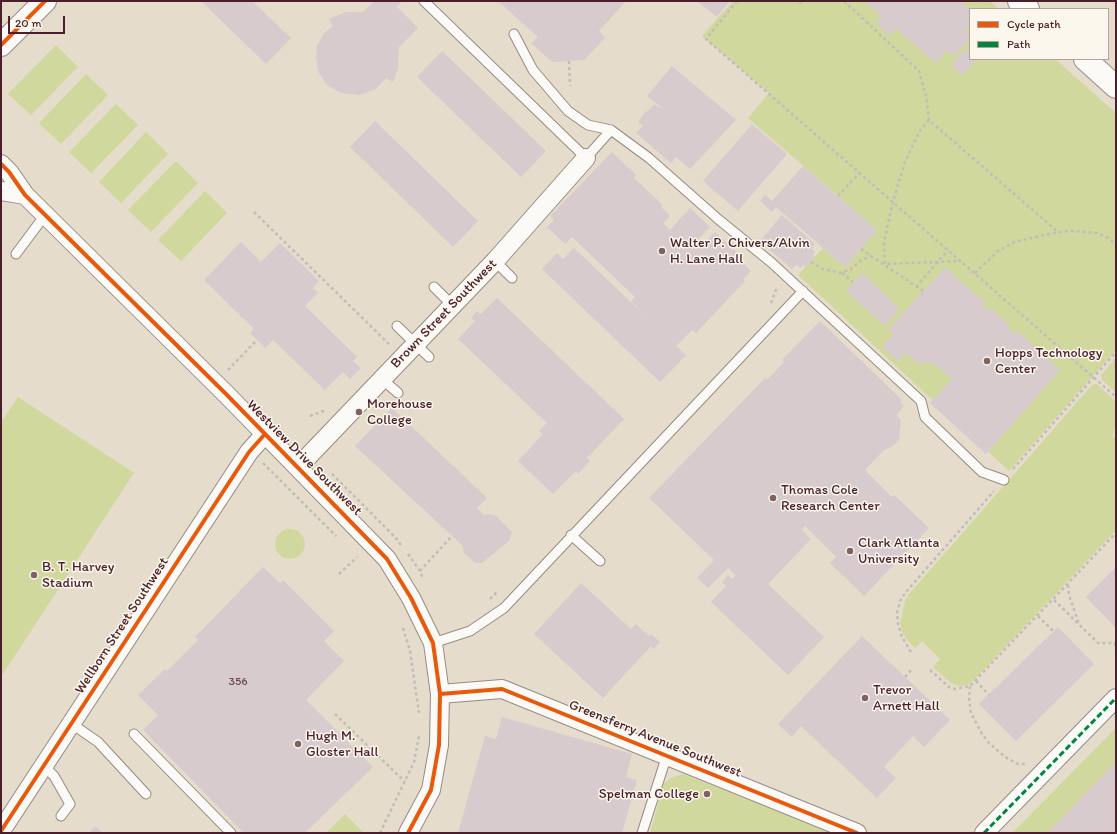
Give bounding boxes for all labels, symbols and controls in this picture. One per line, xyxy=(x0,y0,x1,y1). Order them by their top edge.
scale bar xyxy=(10,8,67,34)
legend xyxy=(969,8,1109,60)
text: 20 m xyxy=(15,16,42,30)
text: Cycle path xyxy=(1007,17,1061,31)
text: Path xyxy=(1007,37,1030,51)
place label: Walter P. Chivers/Alvin H. Lane Hall xyxy=(670,235,810,268)
marker: Walter P. Chivers/Alvin H. Lane Hall xyxy=(657,246,667,256)
street label: Brown Street Southwest xyxy=(387,256,501,372)
place label: Hopps Technology Center xyxy=(995,345,1102,378)
marker: Hopps Technology Center xyxy=(982,356,992,366)
place label: Morehouse College xyxy=(367,396,432,428)
street label: Westview Drive Southwest xyxy=(243,397,365,519)
marker: Morehouse College xyxy=(354,407,364,417)
place label: Thomas Cole Research Center xyxy=(781,482,880,514)
marker: Thomas Cole Research Center xyxy=(768,493,778,503)
place label: Clark Atlanta University xyxy=(858,535,939,568)
marker: Clark Atlanta University xyxy=(845,546,855,556)
street label: Wellborn Street Southwest xyxy=(71,554,173,698)
place label: B. T. Harvey Stadium xyxy=(42,559,114,592)
marker: B. T. Harvey Stadium xyxy=(29,570,39,580)
house number: 356 xyxy=(228,675,248,689)
place label: Trevor Arnett Hall xyxy=(873,682,940,714)
marker: Trevor Arnett Hall xyxy=(860,693,870,703)
street label: Greensferry Avenue Southwest xyxy=(566,697,744,781)
place label: Hugh M. Gloster Hall xyxy=(306,728,379,760)
marker: Hugh M. Gloster Hall xyxy=(293,739,303,749)
place label: Spelman College xyxy=(599,786,699,802)
marker: Spelman College xyxy=(702,789,712,799)

